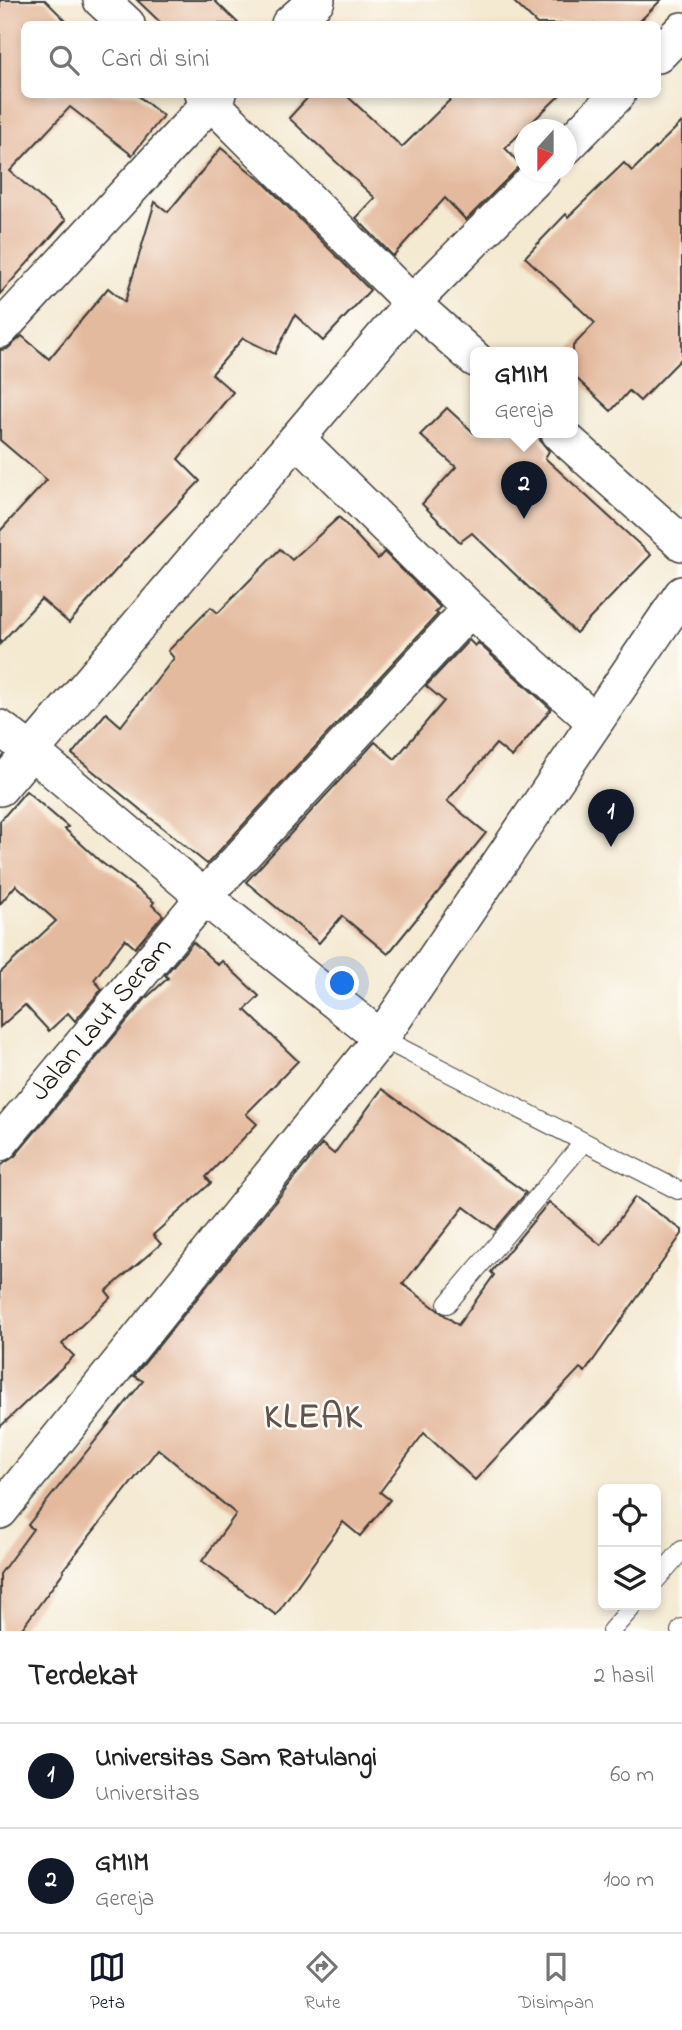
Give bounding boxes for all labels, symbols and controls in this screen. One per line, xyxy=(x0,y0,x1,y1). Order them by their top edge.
search box xyxy=(21,21,661,98)
icon: search xyxy=(45,41,83,79)
text: Cari di sini xyxy=(101,41,210,79)
north arrow xyxy=(514,119,577,182)
popup xyxy=(470,347,578,438)
text: GMIM xyxy=(494,357,548,395)
text: Gereja xyxy=(494,395,554,428)
pin: 2 xyxy=(501,461,547,519)
pin: 1 xyxy=(588,789,634,847)
street label: Jalan Laut Seram xyxy=(21,929,183,1111)
your location xyxy=(325,966,359,1000)
district label: KLEAK xyxy=(264,1393,364,1444)
map controls xyxy=(598,1484,661,1610)
button: locate xyxy=(598,1484,661,1547)
button: layers xyxy=(598,1547,661,1610)
text: Terdekat xyxy=(28,1655,138,1699)
text: 2 hasil xyxy=(594,1660,654,1693)
text: Universitas Sam Ratulangi xyxy=(95,1740,377,1778)
text: 1 xyxy=(47,1759,55,1792)
text: 60 m xyxy=(610,1759,654,1792)
text: Universitas xyxy=(95,1778,200,1811)
text: GMIM xyxy=(95,1845,149,1883)
text: 2 xyxy=(45,1864,57,1897)
text: 100 m xyxy=(603,1864,654,1897)
text: Gereja xyxy=(95,1883,154,1916)
tab: Peta xyxy=(88,1948,126,2017)
tab: Rute xyxy=(303,1948,341,2017)
tab: Disimpan xyxy=(518,1948,594,2017)

